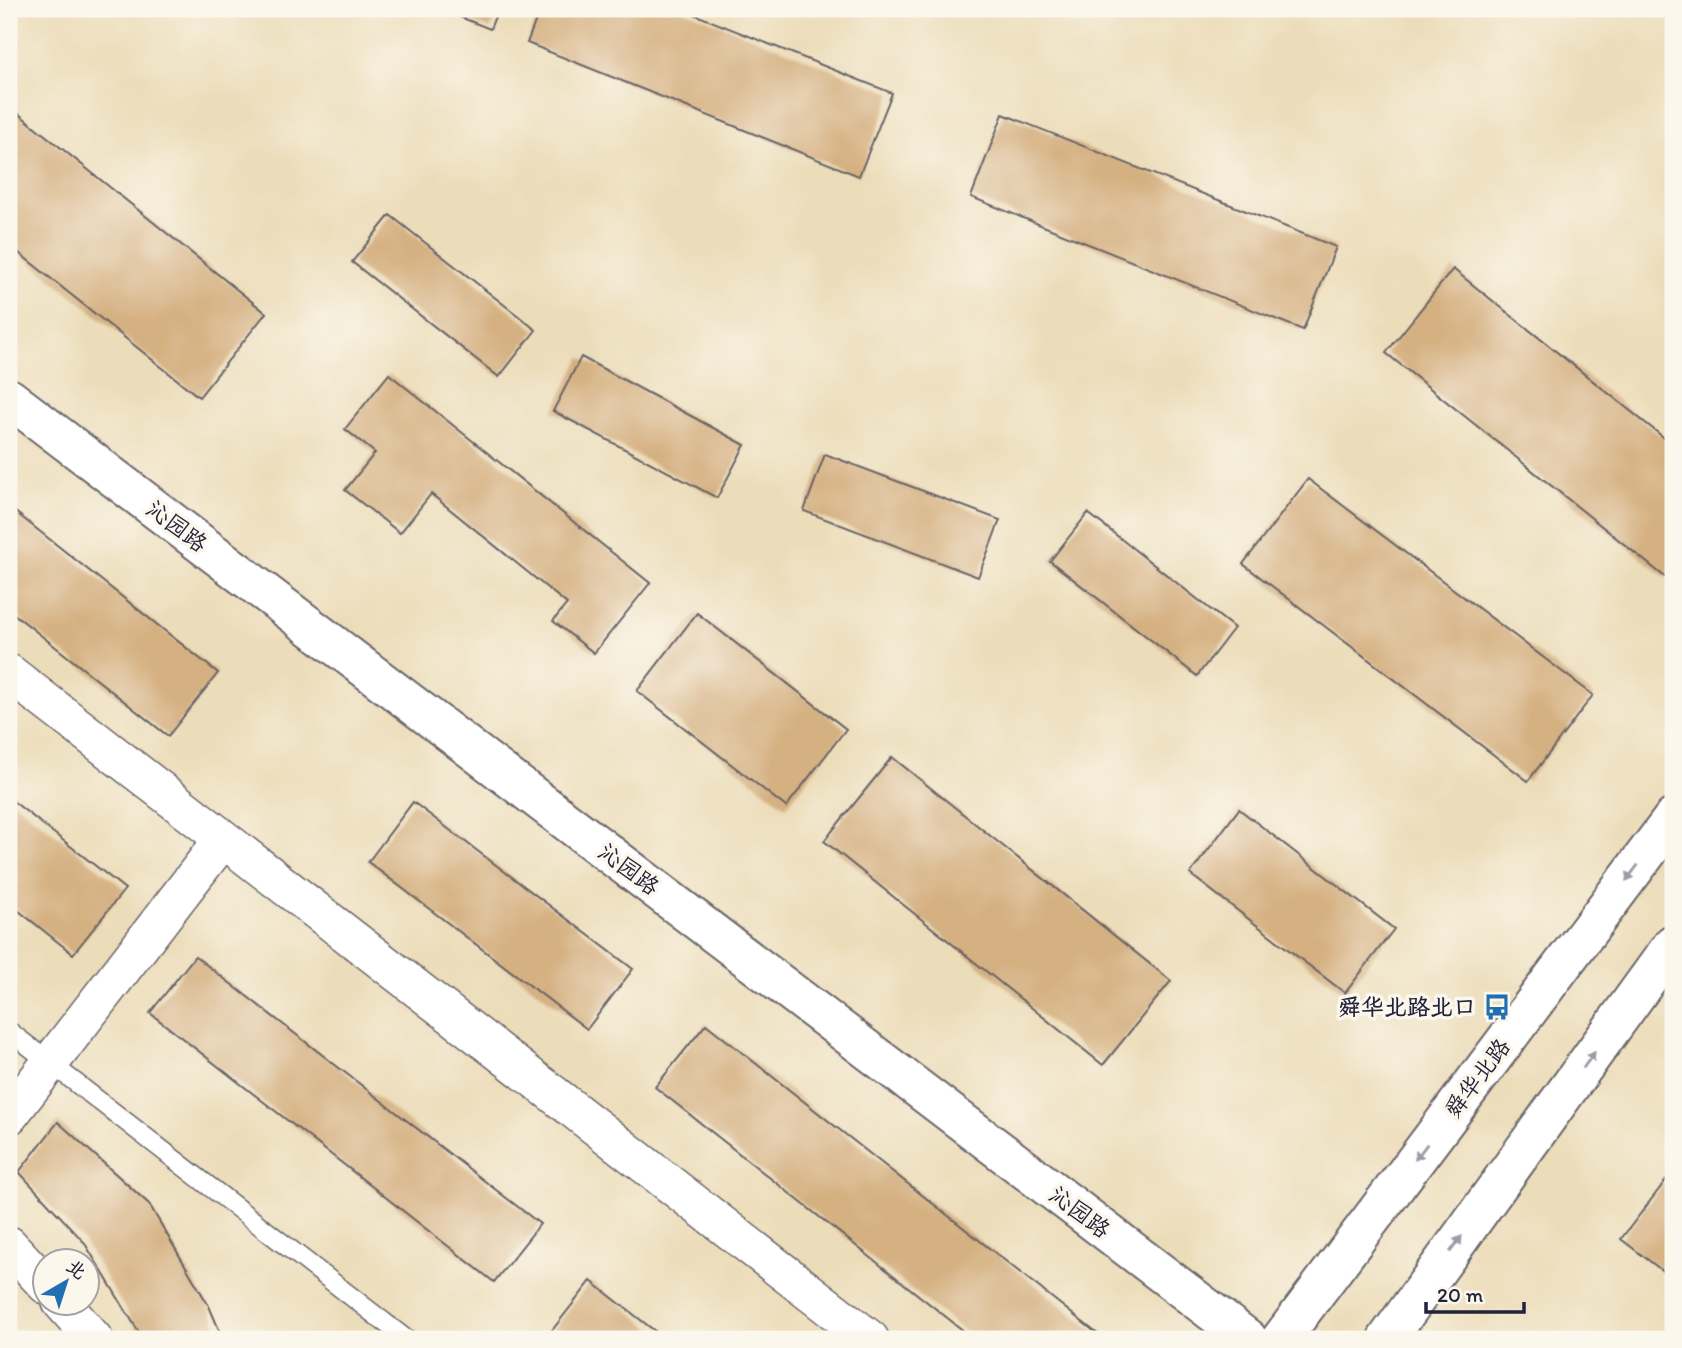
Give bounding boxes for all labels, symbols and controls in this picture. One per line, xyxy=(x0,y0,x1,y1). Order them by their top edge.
street label: 沁园路 xyxy=(141,494,213,558)
street label: 沁园路 xyxy=(593,837,665,901)
one-way arrow xyxy=(1625,864,1639,882)
bus stop icon: 舜华北路北口 xyxy=(1482,992,1512,1022)
place label: 舜华北路北口 xyxy=(1338,993,1476,1021)
street label: 舜华北路 xyxy=(1438,1033,1516,1123)
one-way arrow xyxy=(1582,1051,1596,1069)
one-way arrow xyxy=(1414,1143,1428,1161)
street label: 沁园路 xyxy=(1044,1180,1116,1244)
one-way arrow xyxy=(1449,1235,1463,1253)
north arrow xyxy=(32,1246,102,1316)
text: 北 xyxy=(62,1254,91,1284)
scale bar xyxy=(1426,1271,1524,1315)
text: 20 m xyxy=(1437,1282,1484,1307)

